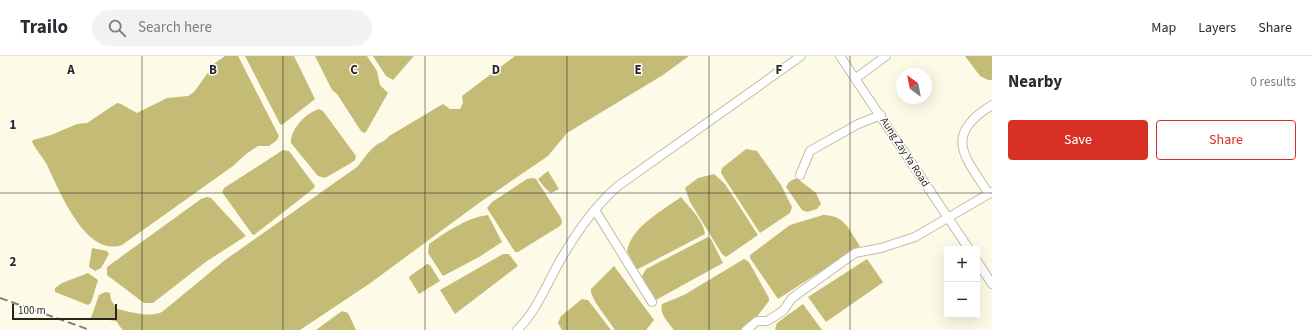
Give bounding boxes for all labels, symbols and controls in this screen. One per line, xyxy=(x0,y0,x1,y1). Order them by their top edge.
search box xyxy=(92,10,372,46)
text: Trailo xyxy=(20,14,68,41)
icon: search xyxy=(106,17,128,39)
text: Search here xyxy=(138,17,212,38)
text: Map xyxy=(1151,18,1176,38)
text: Layers xyxy=(1198,18,1236,38)
text: Share xyxy=(1258,18,1292,38)
text: A xyxy=(66,61,75,79)
text: B xyxy=(209,61,217,79)
text: C xyxy=(350,61,358,79)
text: D xyxy=(492,61,500,79)
text: E xyxy=(634,61,642,79)
text: F xyxy=(776,61,783,79)
north arrow xyxy=(896,68,932,104)
text: Nearby xyxy=(1008,70,1062,94)
text: 0 results xyxy=(1251,73,1296,91)
street label: Aung Zay Ya Road xyxy=(877,114,933,190)
text: 1 xyxy=(10,116,17,134)
button: Save xyxy=(1008,120,1148,160)
button: Share xyxy=(1156,120,1296,160)
map controls xyxy=(944,246,980,318)
button: + xyxy=(944,246,980,282)
text: 2 xyxy=(10,253,17,271)
button: − xyxy=(944,282,980,318)
scale bar xyxy=(12,302,117,321)
text: 100 m xyxy=(18,303,46,318)

